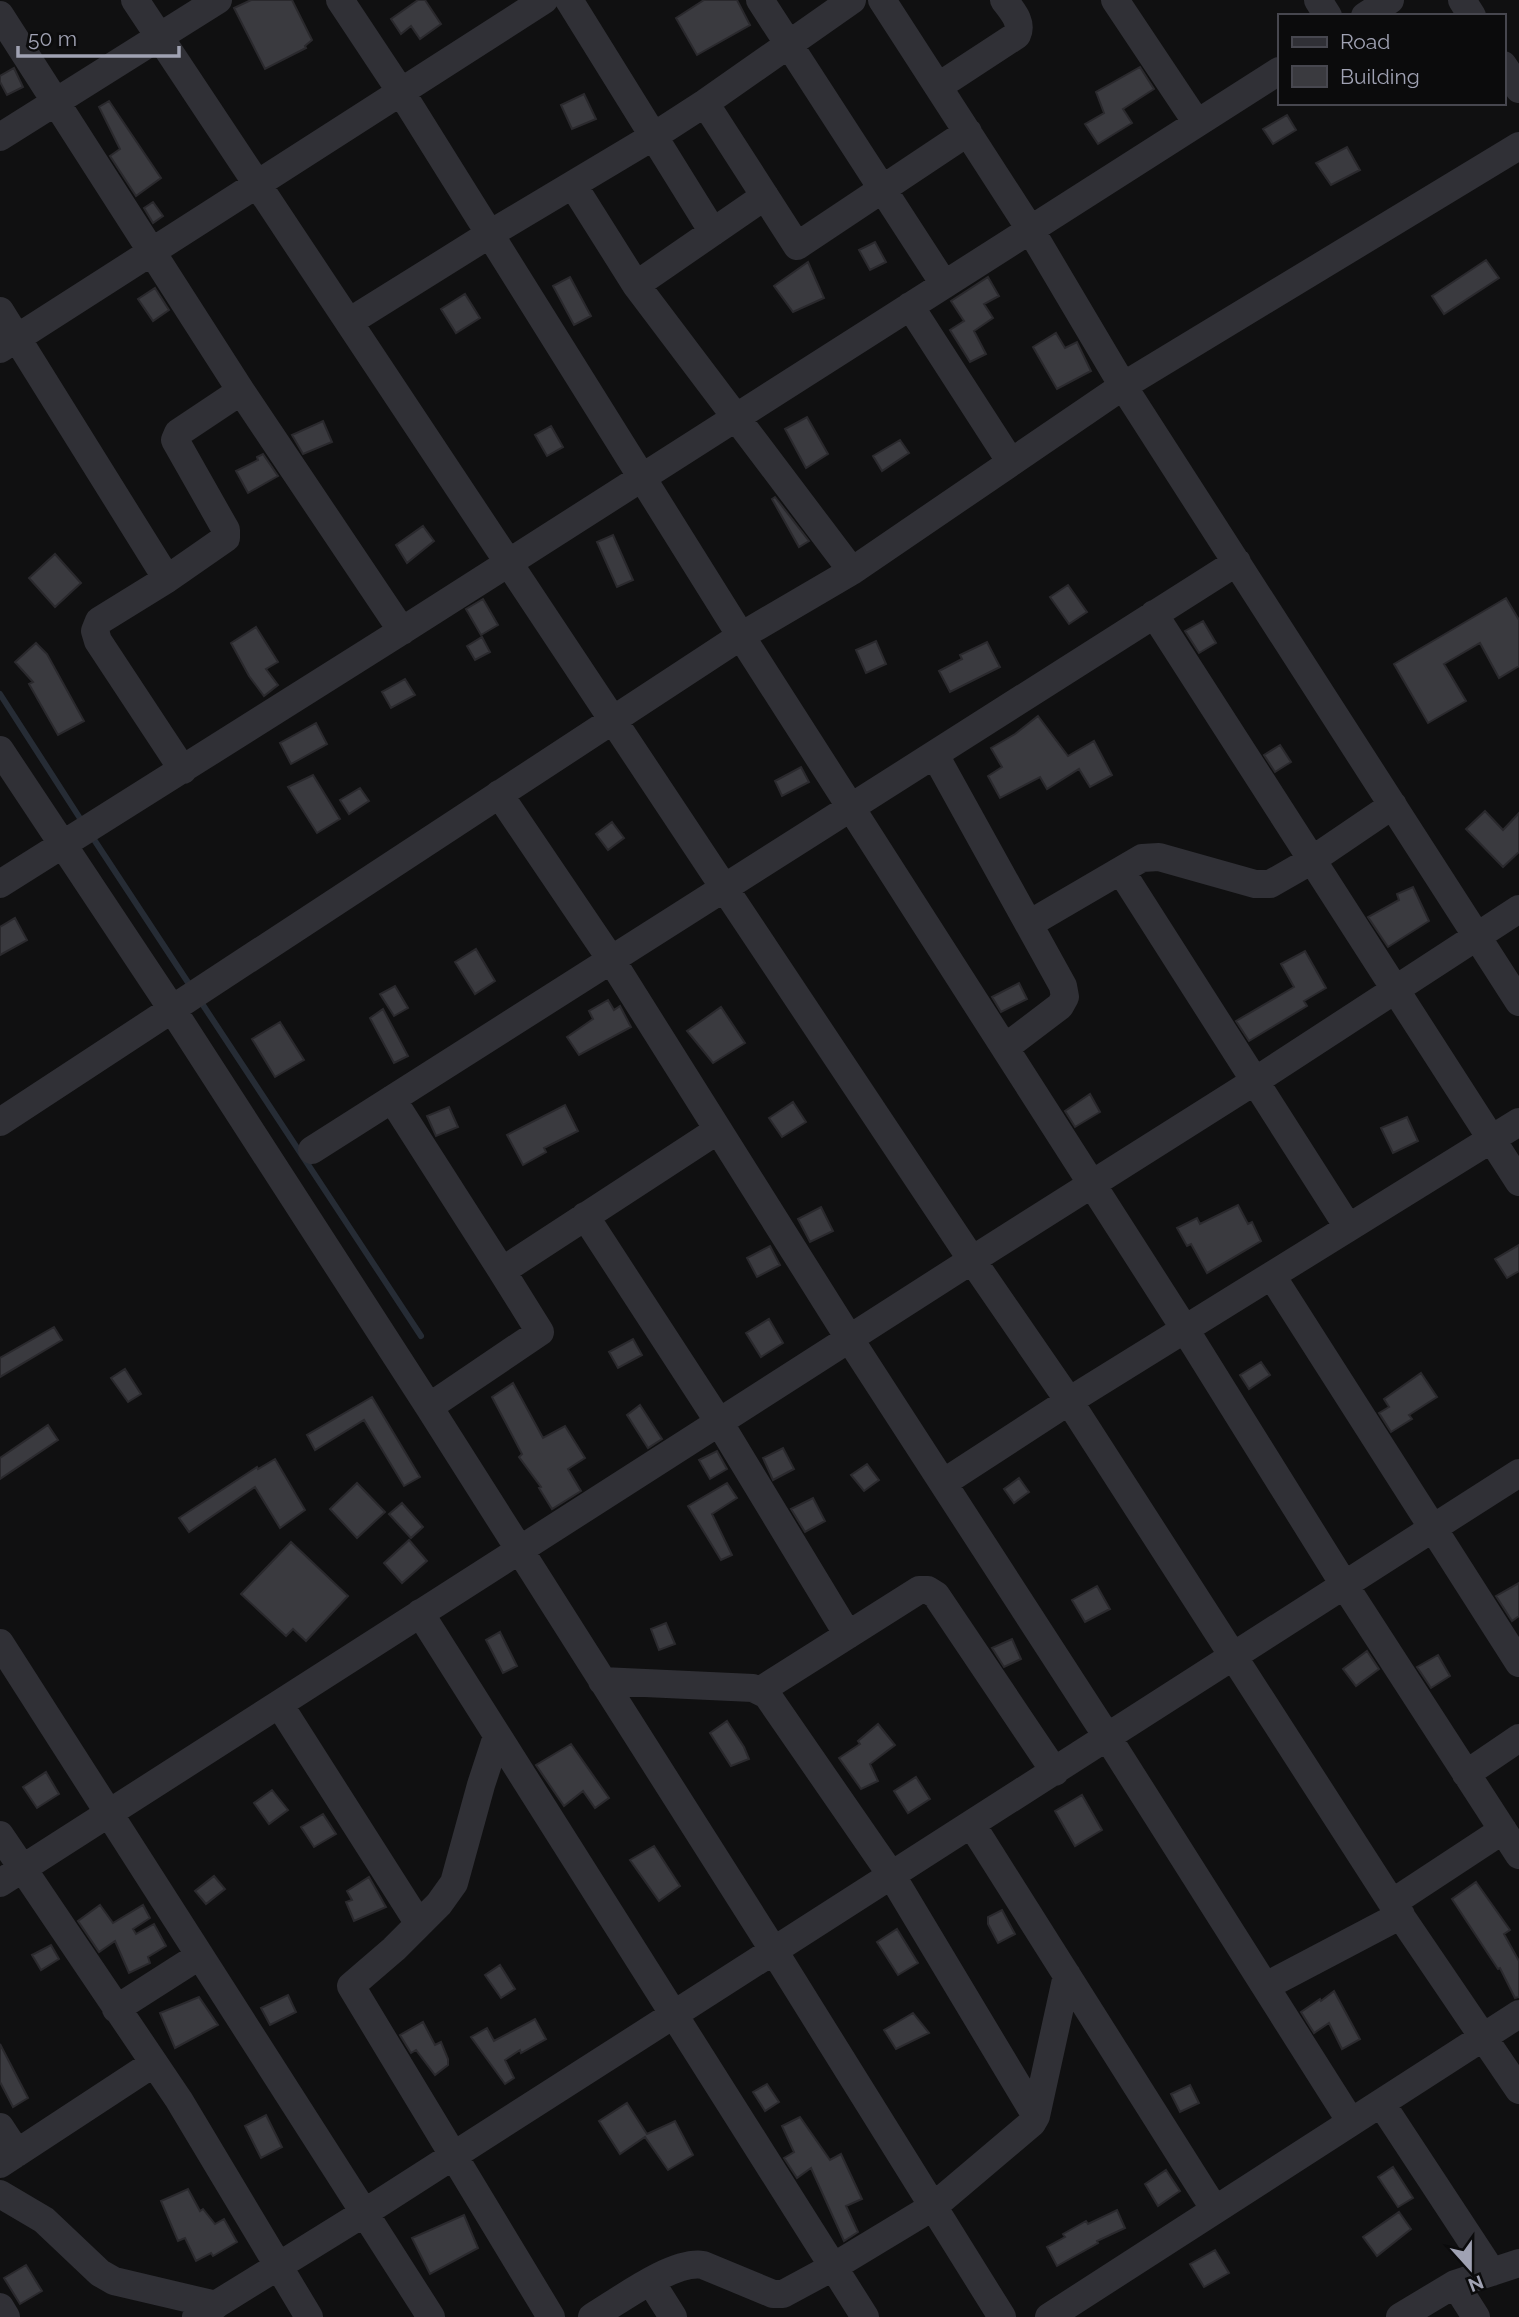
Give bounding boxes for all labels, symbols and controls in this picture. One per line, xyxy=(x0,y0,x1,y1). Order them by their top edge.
scale bar xyxy=(18,14,178,58)
legend xyxy=(1278,14,1505,105)
text: 50 m xyxy=(28,26,77,51)
text: Road xyxy=(1340,29,1390,54)
text: Building xyxy=(1340,64,1420,89)
north arrow xyxy=(1435,2233,1505,2303)
text: N xyxy=(1465,2271,1487,2297)

